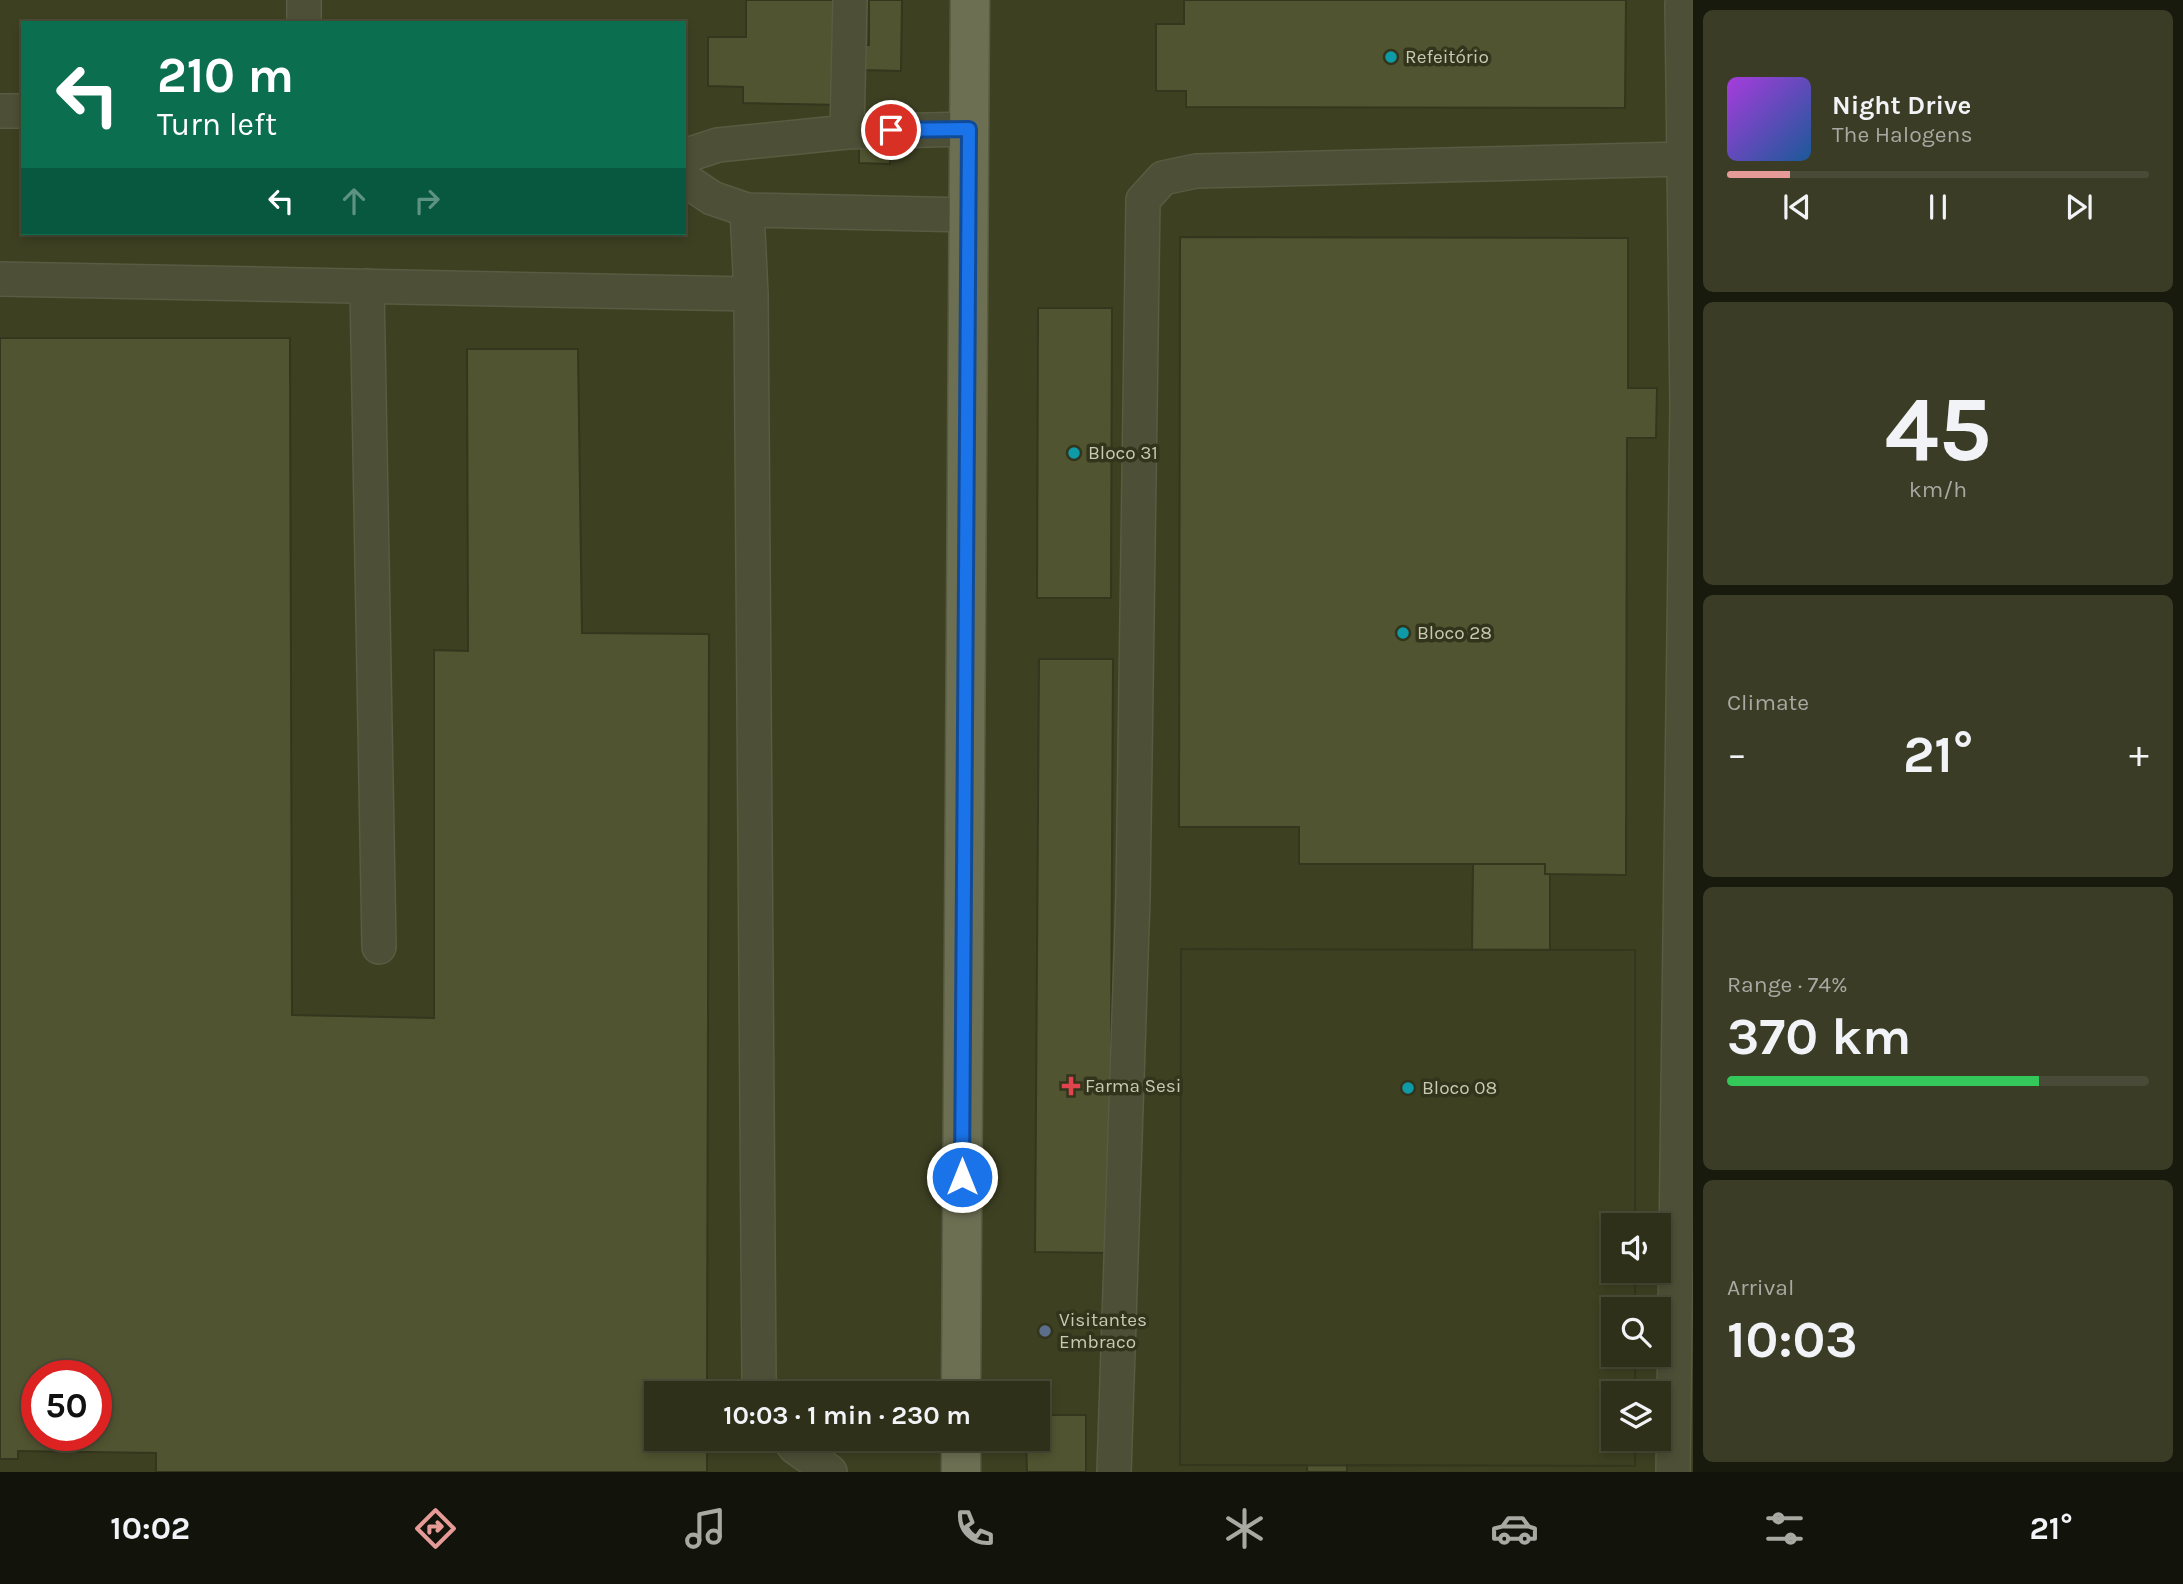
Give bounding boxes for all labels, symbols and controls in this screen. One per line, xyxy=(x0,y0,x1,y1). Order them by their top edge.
place label: Refeitório xyxy=(1405,46,1489,68)
text: 210 m xyxy=(157,47,294,104)
icon: left xyxy=(42,49,133,140)
marker: Refeitório xyxy=(1383,49,1399,65)
text: Night Drive xyxy=(1832,90,1971,121)
pin xyxy=(861,100,921,160)
text: Turn left xyxy=(157,106,277,143)
icon: arrive xyxy=(872,111,910,149)
text: The Halogens xyxy=(1832,121,1972,148)
icon: left xyxy=(262,182,300,220)
icon: ahead xyxy=(335,182,373,220)
icon: right xyxy=(408,182,446,220)
icon: previous xyxy=(1778,188,1816,226)
icon: pause xyxy=(1919,188,1957,226)
icon: next xyxy=(2060,188,2098,226)
text: 45 xyxy=(1884,377,1992,483)
place label: Bloco 31 xyxy=(1088,442,1158,464)
marker: Bloco 31 xyxy=(1066,445,1082,461)
text: km/h xyxy=(1909,476,1967,503)
place label: Bloco 28 xyxy=(1417,622,1492,644)
marker: Bloco 28 xyxy=(1395,625,1411,641)
text: Climate xyxy=(1727,689,1809,716)
text: 21° xyxy=(1903,724,1973,785)
text: − xyxy=(1727,732,1747,777)
text: + xyxy=(2129,732,2149,777)
text: Range · 74% xyxy=(1727,971,1848,998)
text: 370 km xyxy=(1727,1006,1911,1067)
place label: Farma Sesi xyxy=(1085,1075,1181,1097)
place label: Bloco 08 xyxy=(1422,1077,1497,1099)
marker: Farma Sesi xyxy=(1063,1078,1079,1094)
marker: Bloco 08 xyxy=(1400,1080,1416,1096)
position arrow xyxy=(925,1140,999,1214)
map controls xyxy=(1601,1213,1671,1451)
button: sound xyxy=(1601,1213,1671,1283)
text: Arrival xyxy=(1727,1274,1794,1301)
button: search xyxy=(1601,1297,1671,1367)
place label: Visitantes Embraco xyxy=(1059,1309,1147,1353)
text: 10:03 xyxy=(1727,1309,1858,1370)
marker: Visitantes Embraco xyxy=(1037,1323,1053,1339)
speed limit sign: 50 xyxy=(21,1360,112,1451)
button: layers xyxy=(1601,1381,1671,1451)
text: 10:03 · 1 min · 230 m xyxy=(723,1400,971,1431)
icon: directions xyxy=(411,1504,460,1553)
icon: music xyxy=(681,1504,730,1553)
icon: phone xyxy=(950,1504,999,1553)
icon: climate xyxy=(1220,1504,1269,1553)
icon: car xyxy=(1490,1504,1539,1553)
icon: filters xyxy=(1760,1504,1809,1553)
text: 10:02 xyxy=(110,1510,190,1547)
text: 21° xyxy=(2029,1510,2073,1547)

